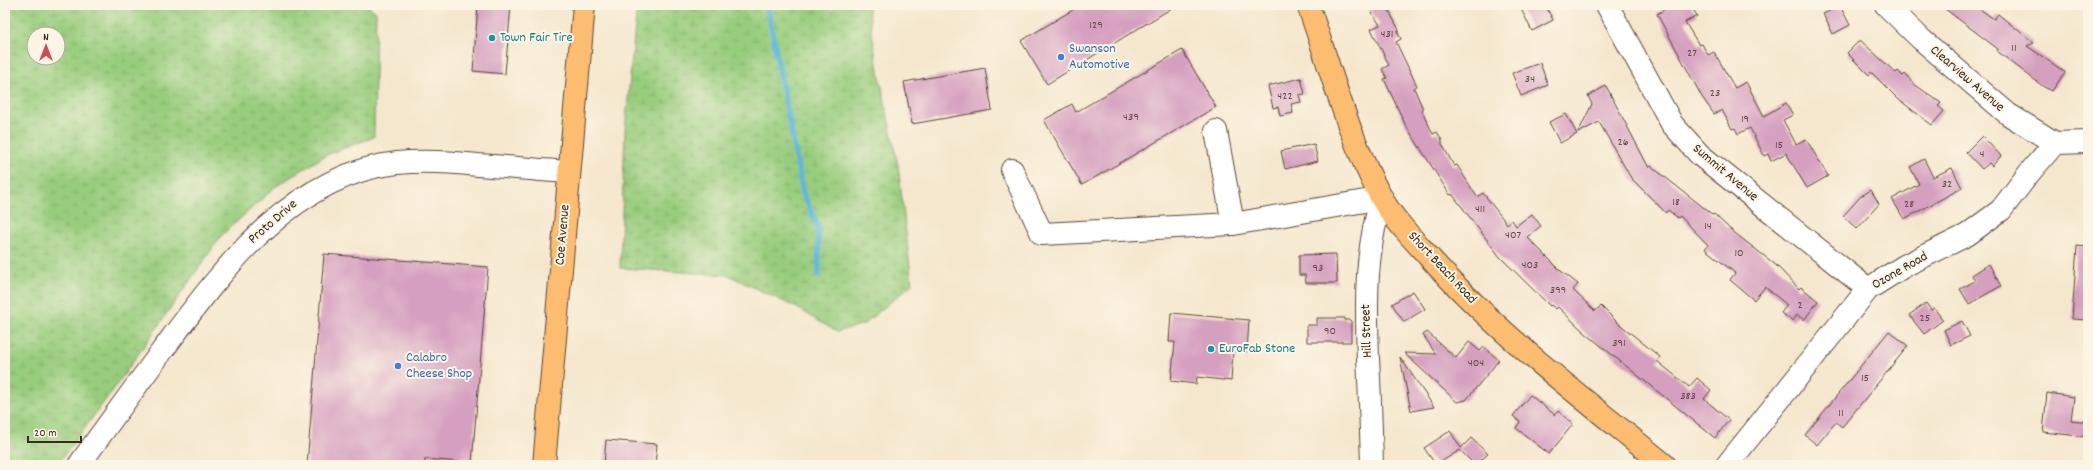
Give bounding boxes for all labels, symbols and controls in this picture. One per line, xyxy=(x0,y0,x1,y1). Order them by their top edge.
house number: 129 xyxy=(1089,17,1103,34)
north arrow xyxy=(26,26,66,66)
house number: 431 xyxy=(1381,26,1393,43)
place label: Town Fair Tire xyxy=(500,28,573,48)
text: N xyxy=(43,30,49,46)
marker: Town Fair Tire xyxy=(487,33,497,43)
place label: Swanson Automotive xyxy=(1069,39,1130,75)
house number: 11 xyxy=(2011,40,2017,57)
street label: Clearview Avenue xyxy=(1925,41,2009,117)
house number: 27 xyxy=(1687,45,1697,62)
marker: Swanson Automotive xyxy=(1056,52,1066,62)
house number: 34 xyxy=(1525,71,1535,88)
house number: 23 xyxy=(1710,85,1720,102)
house number: 422 xyxy=(1277,88,1293,105)
house number: 439 xyxy=(1123,109,1139,126)
house number: 19 xyxy=(1741,111,1749,128)
house number: 26 xyxy=(1617,134,1629,151)
house number: 15 xyxy=(1775,137,1783,154)
street label: Summit Avenue xyxy=(1688,139,1762,207)
house number: 4 xyxy=(1980,146,1985,163)
house number: 32 xyxy=(1942,176,1952,193)
house number: 18 xyxy=(1672,194,1680,211)
street label: Proto Drive xyxy=(244,195,302,249)
house number: 28 xyxy=(1904,196,1914,213)
house number: 411 xyxy=(1475,201,1485,218)
street label: Coe Avenue xyxy=(550,204,576,266)
house number: 14 xyxy=(1704,218,1712,235)
street label: Short Beach Road xyxy=(1403,227,1481,309)
house number: 407 xyxy=(1505,227,1521,244)
house number: 10 xyxy=(1734,245,1744,262)
street label: Ozone Road xyxy=(1868,247,1932,295)
house number: 403 xyxy=(1522,257,1538,274)
house number: 93 xyxy=(1313,260,1323,277)
house number: 399 xyxy=(1550,282,1566,299)
house number: 2 xyxy=(1797,297,1803,314)
street label: Hill Street xyxy=(1356,304,1378,358)
house number: 25 xyxy=(1920,310,1930,327)
house number: 90 xyxy=(1324,323,1336,340)
house number: 391 xyxy=(1612,335,1626,352)
place label: EuroFab Stone xyxy=(1219,339,1295,359)
marker: EuroFab Stone xyxy=(1206,344,1216,354)
place label: Calabro Cheese Shop xyxy=(406,348,472,384)
house number: 404 xyxy=(1468,355,1484,372)
marker: Calabro Cheese Shop xyxy=(393,361,403,371)
house number: 15 xyxy=(1861,370,1869,387)
house number: 383 xyxy=(1680,388,1696,405)
house number: 11 xyxy=(1838,405,1844,422)
scale bar xyxy=(28,418,81,444)
text: 20 m xyxy=(34,425,57,442)

